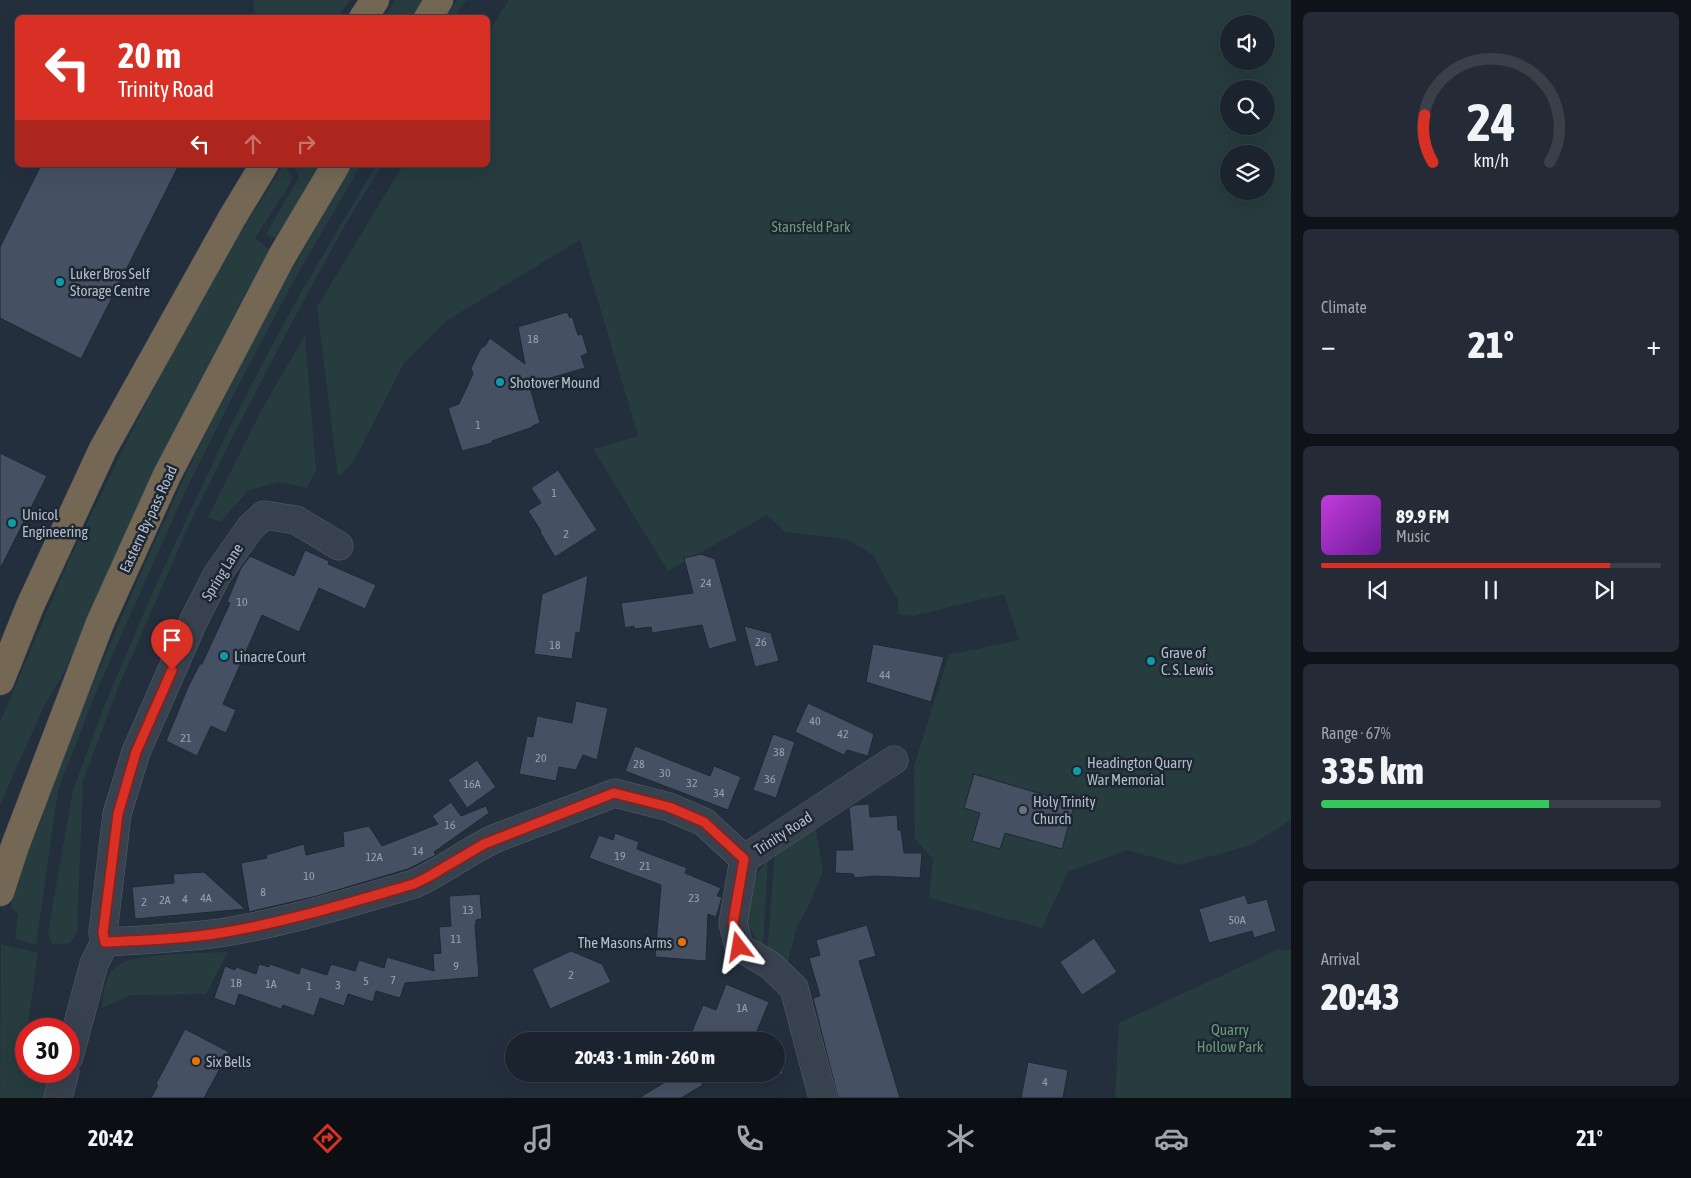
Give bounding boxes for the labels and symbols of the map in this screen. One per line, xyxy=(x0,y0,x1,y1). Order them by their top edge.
park label: Stansfeld Park xyxy=(771,218,851,235)
place label: Luker Bros Self Storage Centre xyxy=(70,265,150,299)
marker: Luker Bros Self Storage Centre xyxy=(54,276,66,288)
house number: 18 xyxy=(527,332,539,346)
place label: Shotover Mound xyxy=(510,374,600,391)
marker: Shotover Mound xyxy=(494,376,506,388)
house number: 1 xyxy=(475,418,481,432)
street label: Eastern By-pass Road xyxy=(116,463,180,575)
house number: 1 xyxy=(551,486,557,500)
place label: Unicol Engineering xyxy=(22,506,89,540)
marker: Unicol Engineering xyxy=(6,517,18,529)
house number: 2 xyxy=(563,527,569,541)
street label: Spring Lane xyxy=(198,540,246,604)
house number: 24 xyxy=(700,576,712,590)
house number: 10 xyxy=(236,595,248,609)
pin xyxy=(151,619,193,670)
house number: 26 xyxy=(755,635,767,649)
house number: 18 xyxy=(549,638,561,652)
place label: Grave of C. S. Lewis xyxy=(1161,644,1214,678)
place label: Linacre Court xyxy=(234,648,306,665)
marker: Linacre Court xyxy=(218,650,230,662)
marker: Grave of C. S. Lewis xyxy=(1145,655,1157,667)
house number: 44 xyxy=(879,668,891,682)
house number: 40 xyxy=(809,714,821,728)
house number: 42 xyxy=(837,727,849,741)
house number: 21 xyxy=(180,731,192,745)
house number: 38 xyxy=(773,745,785,759)
house number: 20 xyxy=(535,751,547,765)
place label: Headington Quarry War Memorial xyxy=(1087,754,1192,788)
house number: 28 xyxy=(633,757,645,771)
marker: Headington Quarry War Memorial xyxy=(1071,765,1083,777)
house number: 30 xyxy=(659,766,671,780)
house number: 36 xyxy=(764,772,776,786)
house number: 32 xyxy=(686,776,698,790)
house number: 16A xyxy=(463,777,481,791)
house number: 34 xyxy=(713,786,725,800)
place label: Holy Trinity Church xyxy=(1033,793,1096,827)
marker: Holy Trinity Church xyxy=(1017,804,1029,816)
street label: Trinity Road xyxy=(751,808,815,858)
house number: 16 xyxy=(444,818,456,832)
house number: 14 xyxy=(412,844,424,858)
house number: 19 xyxy=(614,849,626,863)
house number: 12A xyxy=(365,850,383,864)
house number: 21 xyxy=(639,859,651,873)
house number: 10 xyxy=(303,869,315,883)
house number: 8 xyxy=(260,885,266,899)
house number: 4A xyxy=(200,891,212,905)
house number: 23 xyxy=(688,891,700,905)
house number: 4 xyxy=(182,892,188,906)
house number: 2A xyxy=(159,893,171,907)
house number: 2 xyxy=(141,895,147,909)
house number: 13 xyxy=(462,903,474,917)
house number: 50A xyxy=(1228,913,1246,927)
position arrow xyxy=(712,920,764,972)
house number: 11 xyxy=(450,932,462,946)
place label: The Masons Arms xyxy=(578,934,672,951)
marker: The Masons Arms xyxy=(676,936,688,948)
house number: 9 xyxy=(453,959,459,973)
house number: 2 xyxy=(568,968,574,982)
house number: 7 xyxy=(390,973,396,987)
house number: 5 xyxy=(363,974,369,988)
house number: 1B xyxy=(230,976,242,990)
house number: 1A xyxy=(265,977,277,991)
house number: 3 xyxy=(335,978,341,992)
house number: 1 xyxy=(306,979,312,993)
house number: 1A xyxy=(736,1001,748,1015)
speed limit sign: 30 xyxy=(15,1018,80,1083)
park label: Quarry Hollow Park xyxy=(1197,1021,1264,1055)
place label: Six Bells xyxy=(206,1053,251,1070)
marker: Six Bells xyxy=(190,1055,202,1067)
house number: 4 xyxy=(1042,1075,1048,1089)

